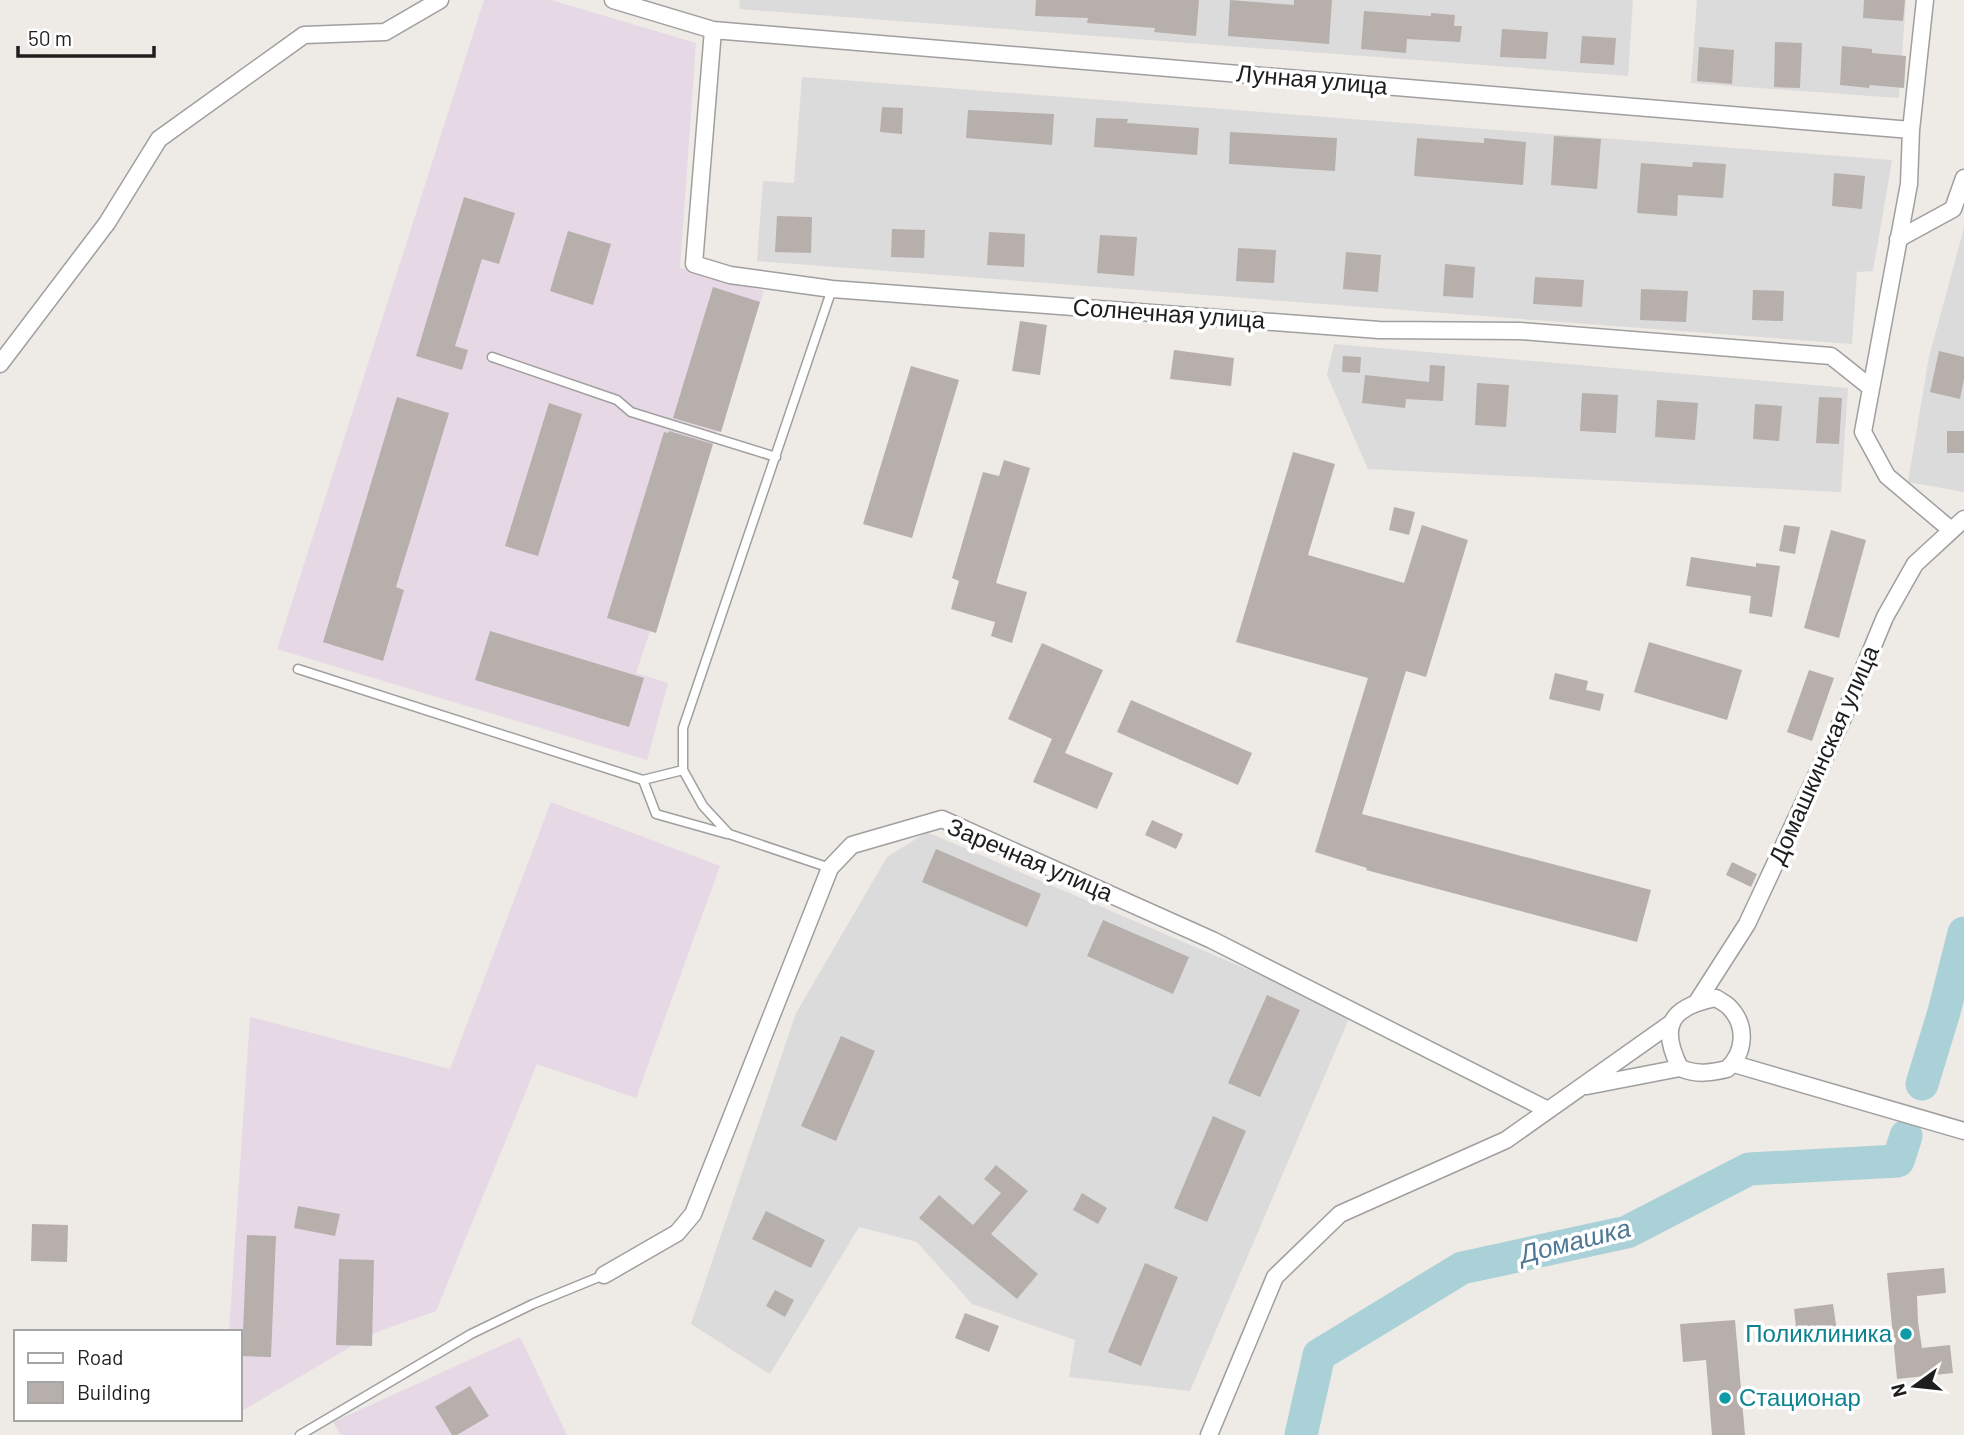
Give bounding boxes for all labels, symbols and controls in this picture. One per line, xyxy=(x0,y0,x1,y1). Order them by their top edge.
scale bar xyxy=(18,14,154,58)
text: 50 m xyxy=(28,25,72,50)
street label: Лунная улица xyxy=(1235,57,1390,100)
street label: Солнечная улица xyxy=(1072,291,1267,334)
street label: Домашкинская улица xyxy=(1761,640,1884,868)
street label: Заречная улица xyxy=(944,811,1118,907)
water label: Домашка xyxy=(1513,1211,1633,1269)
place label: Поликлиника xyxy=(1745,1318,1893,1347)
marker: Поликлиника xyxy=(1898,1326,1914,1342)
legend xyxy=(14,1330,242,1421)
text: Road xyxy=(77,1344,123,1369)
north arrow xyxy=(1880,1351,1950,1421)
text: Building xyxy=(77,1379,151,1404)
text: N xyxy=(1885,1381,1911,1400)
place label: Стационар xyxy=(1739,1382,1861,1411)
marker: Стационар xyxy=(1717,1390,1733,1406)

